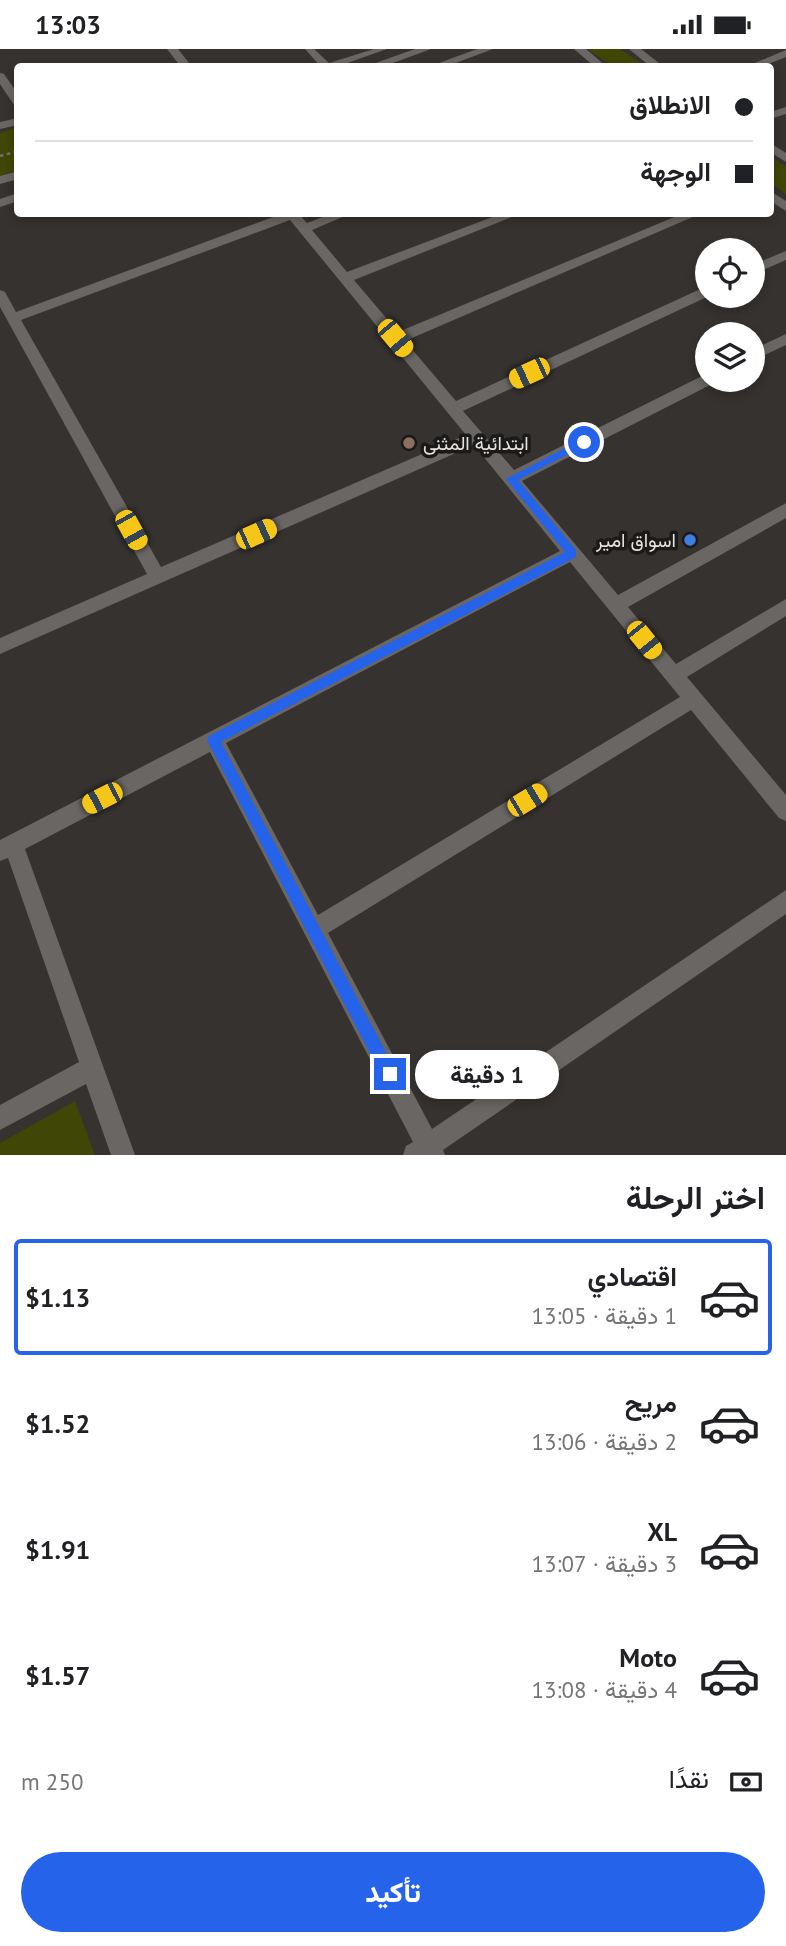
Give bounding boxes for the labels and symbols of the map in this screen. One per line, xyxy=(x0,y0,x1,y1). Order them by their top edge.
car xyxy=(374,315,417,361)
car xyxy=(506,355,553,391)
route start xyxy=(568,426,600,458)
place label: ابتدائية المثنى xyxy=(423,431,529,455)
marker: ابتدائية المثنى xyxy=(401,435,417,451)
car xyxy=(112,507,151,553)
car xyxy=(233,516,280,552)
place label: اسواق امير xyxy=(595,528,676,552)
marker: اسواق امير xyxy=(682,532,698,548)
car xyxy=(623,617,666,663)
car xyxy=(79,779,126,817)
car xyxy=(504,780,551,820)
callout: 1 دقيقة xyxy=(414,1049,558,1099)
route end xyxy=(374,1058,406,1090)

